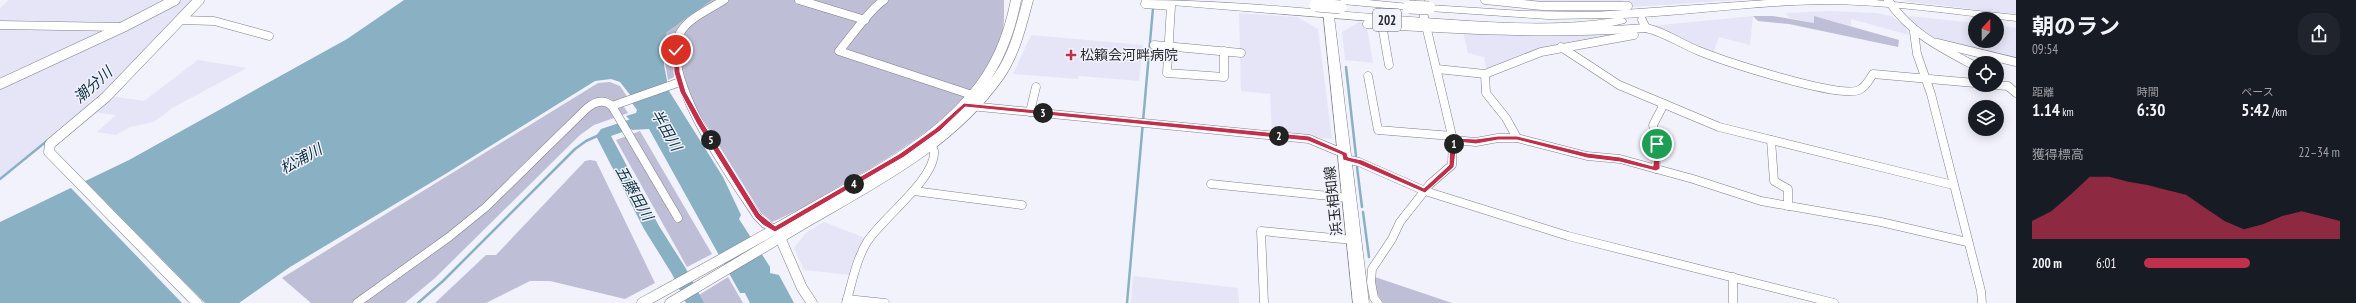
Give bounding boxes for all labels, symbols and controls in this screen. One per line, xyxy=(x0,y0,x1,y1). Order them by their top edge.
road number: 202 xyxy=(1373,9,1401,31)
north arrow xyxy=(1968,12,2004,48)
map controls xyxy=(1968,12,2004,136)
text: 朝のラン xyxy=(2032,12,2120,40)
button: share xyxy=(2298,13,2340,55)
pin xyxy=(659,33,693,67)
icon: check xyxy=(665,39,687,61)
text: 09:54 xyxy=(2032,41,2058,58)
place label: 松籟会河畔病院 xyxy=(1080,46,1178,64)
marker: 松籟会河畔病院 xyxy=(1065,49,1077,61)
button: locate xyxy=(1968,56,2004,92)
water label: 潮分川 xyxy=(70,61,117,107)
text: 距離 xyxy=(2032,85,2054,99)
text: 時間 xyxy=(2137,85,2159,99)
text: ペース xyxy=(2241,85,2274,99)
text: 1.14 xyxy=(2032,99,2060,121)
text: 6:30 xyxy=(2137,99,2165,121)
text: 5:42 xyxy=(2241,99,2270,121)
button: layers xyxy=(1968,100,2004,136)
pin: 3 xyxy=(1033,103,1053,123)
text: km xyxy=(2060,105,2074,119)
text: /km xyxy=(2270,105,2287,119)
water label: 半田川 xyxy=(647,106,687,156)
text: 3 xyxy=(1040,106,1046,120)
pin: 2 xyxy=(1269,126,1289,146)
pin xyxy=(1640,127,1674,161)
text: 2 xyxy=(1276,129,1282,143)
pin: 5 xyxy=(701,130,721,150)
text: 5 xyxy=(708,133,714,147)
icon: arrive xyxy=(1646,133,1668,155)
pin: 1 xyxy=(1444,134,1464,154)
text: 1 xyxy=(1451,137,1457,151)
water label: 松浦川 xyxy=(276,138,327,178)
text: 22–34 m xyxy=(2298,144,2340,161)
text: 獲得標高 xyxy=(2032,146,2084,163)
water label: 五藤田川 xyxy=(612,162,658,225)
street label: 浜玉相知線 xyxy=(1320,165,1346,237)
pin: 4 xyxy=(844,174,864,194)
text: 4 xyxy=(851,177,857,191)
text: 200 m xyxy=(2032,255,2062,272)
text: 6:01 xyxy=(2096,255,2116,272)

